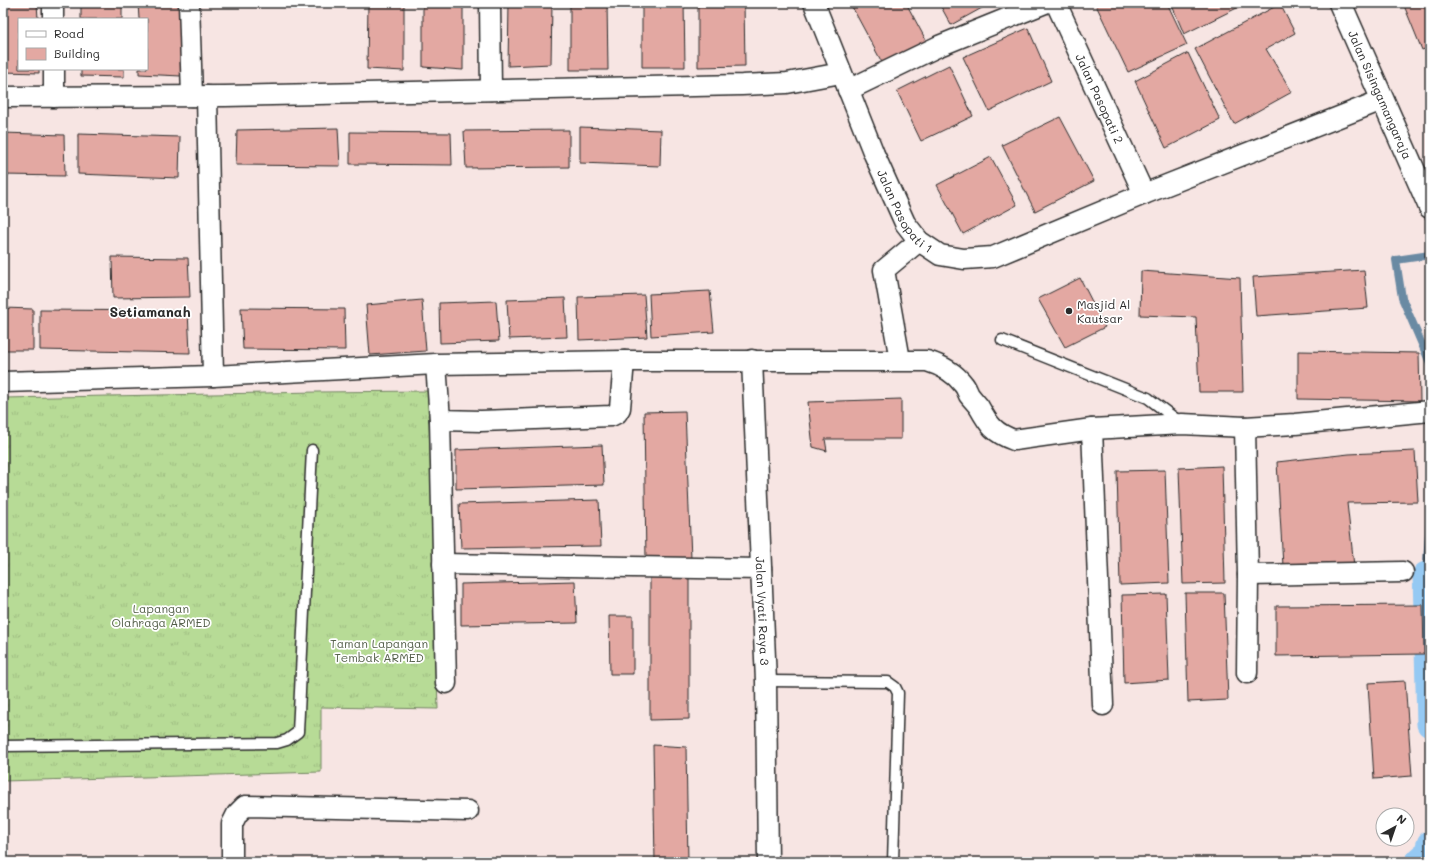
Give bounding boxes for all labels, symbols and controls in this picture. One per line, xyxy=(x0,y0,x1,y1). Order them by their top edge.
legend xyxy=(18,18,148,70)
text: Road xyxy=(54,25,84,41)
street label: Jalan Sisingamangaraja xyxy=(1345,27,1416,161)
text: Building xyxy=(54,45,100,61)
street label: Jalan Pasopati 2 xyxy=(1072,51,1128,146)
street label: Jalan Pasopati 1 xyxy=(874,167,936,256)
place label: Masjid Al Kautsar xyxy=(1077,296,1130,326)
district label: Setiamanah xyxy=(109,302,191,321)
marker: Masjid Al Kautsar xyxy=(1064,306,1074,316)
street label: Jalan Vyati Raya 3 xyxy=(753,556,773,666)
park label: Lapangan Olahraga ARMED xyxy=(111,600,211,630)
park label: Taman Lapangan Tembak ARMED xyxy=(330,635,428,665)
north arrow xyxy=(1375,807,1415,847)
text: N xyxy=(1394,811,1410,827)

